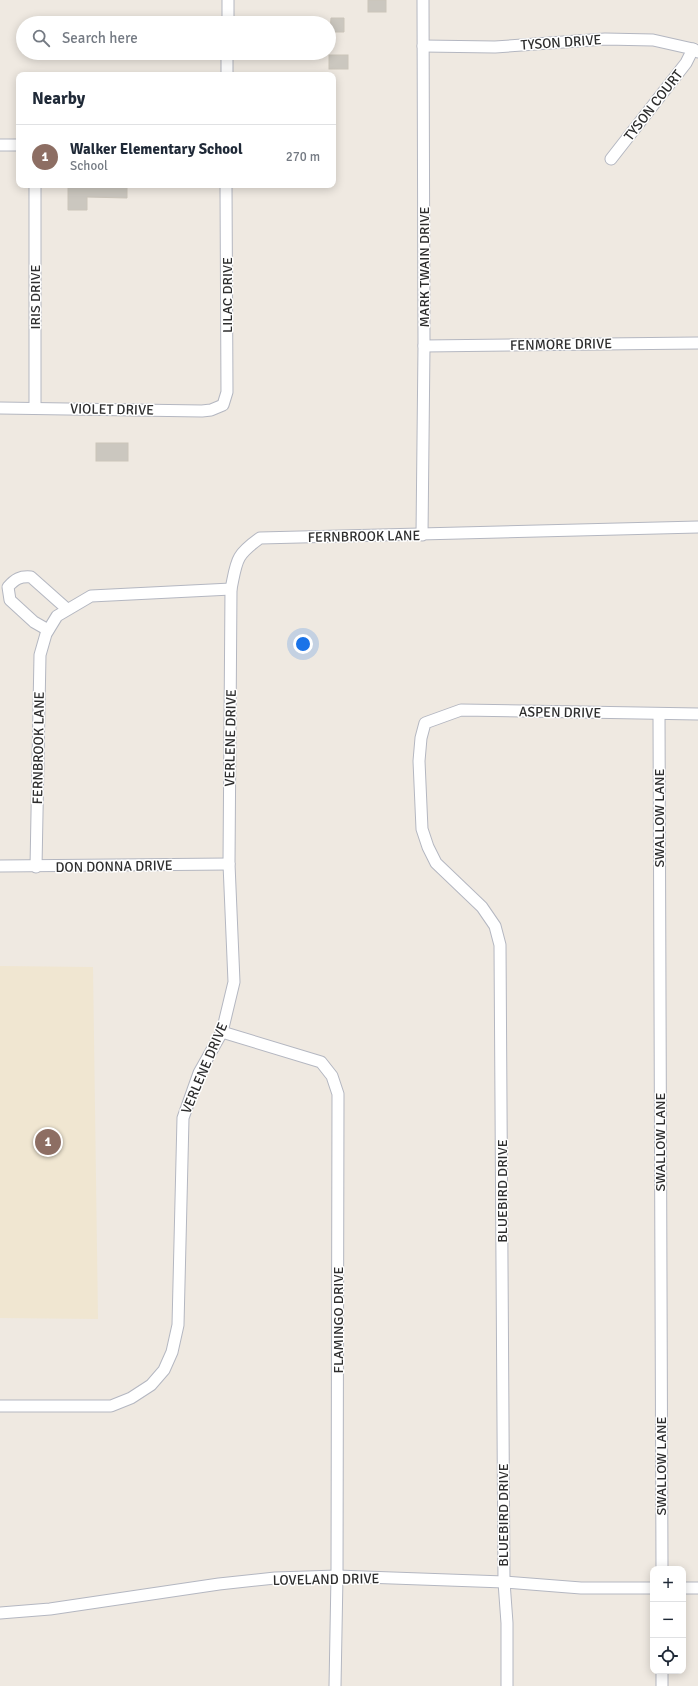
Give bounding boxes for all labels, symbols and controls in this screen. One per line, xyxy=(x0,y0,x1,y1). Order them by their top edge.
search box xyxy=(16,16,336,60)
icon: search xyxy=(30,27,52,49)
text: Search here xyxy=(62,29,138,47)
street label: TYSON DRIVE xyxy=(520,31,602,54)
street label: TYSON COURT xyxy=(620,66,686,144)
text: Nearby xyxy=(32,88,85,109)
text: Walker Elementary School xyxy=(70,140,243,158)
text: 1 xyxy=(41,149,49,165)
text: 270 m xyxy=(286,149,320,165)
text: School xyxy=(70,158,108,174)
street label: MARK TWAIN DRIVE xyxy=(416,206,433,327)
street label: LILAC DRIVE xyxy=(219,257,236,333)
street label: IRIS DRIVE xyxy=(27,264,44,330)
street label: FENMORE DRIVE xyxy=(510,335,612,354)
street label: VIOLET DRIVE xyxy=(70,400,154,419)
street label: FERNBROOK LANE xyxy=(307,527,421,546)
your location xyxy=(293,634,313,654)
street label: VERLENE DRIVE xyxy=(221,689,240,787)
street label: FERNBROOK LANE xyxy=(29,691,48,805)
street label: ASPEN DRIVE xyxy=(519,703,601,722)
street label: SWALLOW LANE xyxy=(651,768,668,867)
street label: DON DONNA DRIVE xyxy=(55,857,173,876)
street label: VERLENE DRIVE xyxy=(178,1020,231,1116)
street label: SWALLOW LANE xyxy=(652,1092,669,1191)
pin: 1 xyxy=(35,1127,61,1157)
street label: BLUEBIRD DRIVE xyxy=(494,1139,511,1243)
street label: FLAMINGO DRIVE xyxy=(330,1267,347,1373)
street label: SWALLOW LANE xyxy=(653,1416,670,1515)
street label: BLUEBIRD DRIVE xyxy=(495,1463,512,1567)
map controls xyxy=(650,1566,686,1674)
button: + xyxy=(650,1566,686,1602)
street label: LOVELAND DRIVE xyxy=(272,1570,380,1589)
button: − xyxy=(650,1602,686,1638)
button: locate xyxy=(650,1638,686,1674)

